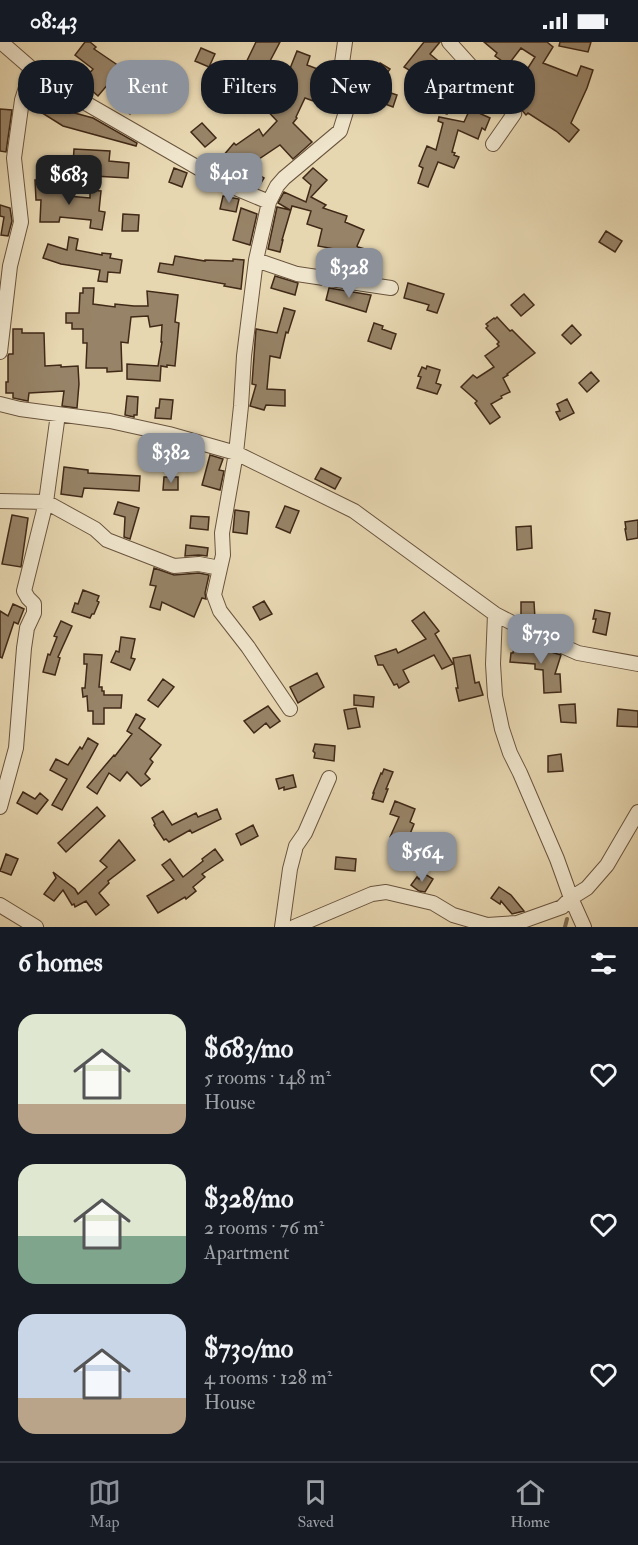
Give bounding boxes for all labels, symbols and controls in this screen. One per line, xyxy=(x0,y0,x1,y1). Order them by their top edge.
text: 08:43 xyxy=(30,7,77,35)
chip: Buy xyxy=(18,60,94,114)
chip: Rent xyxy=(106,60,189,114)
chip: Filters xyxy=(201,60,298,114)
chip: New xyxy=(310,60,392,114)
chip: Apartment xyxy=(404,60,535,114)
pin: $401 xyxy=(193,153,265,204)
pin: $683 xyxy=(33,155,105,206)
text: $401 xyxy=(209,160,249,185)
text: $683 xyxy=(50,162,88,187)
pin: $328 xyxy=(313,248,385,299)
text: $328 xyxy=(330,255,368,280)
pin: $382 xyxy=(135,433,207,484)
text: $382 xyxy=(152,440,190,465)
pin: $730 xyxy=(505,614,577,665)
text: $730 xyxy=(522,621,560,646)
pin: $564 xyxy=(386,832,458,883)
text: $564 xyxy=(402,839,442,864)
text: 6 homes xyxy=(18,947,103,979)
icon: filters xyxy=(587,947,620,980)
text: $683/mo xyxy=(204,1033,293,1065)
icon: home xyxy=(66,1038,138,1110)
icon: heart xyxy=(587,1058,620,1091)
text: 5 rooms · 148 m² xyxy=(204,1065,331,1090)
text: House xyxy=(204,1090,255,1115)
text: $328/mo xyxy=(204,1183,293,1215)
icon: home xyxy=(66,1188,138,1260)
icon: heart xyxy=(587,1208,620,1241)
text: 2 rooms · 76 m² xyxy=(204,1215,324,1240)
text: Apartment xyxy=(204,1240,289,1265)
text: $730/mo xyxy=(204,1333,293,1365)
icon: home xyxy=(66,1338,138,1410)
icon: heart xyxy=(587,1358,620,1391)
text: 4 rooms · 128 m² xyxy=(204,1365,332,1390)
text: House xyxy=(204,1390,255,1415)
tab: Map xyxy=(88,1476,121,1532)
tab: Saved xyxy=(297,1476,334,1532)
tab: Home xyxy=(510,1476,550,1532)

